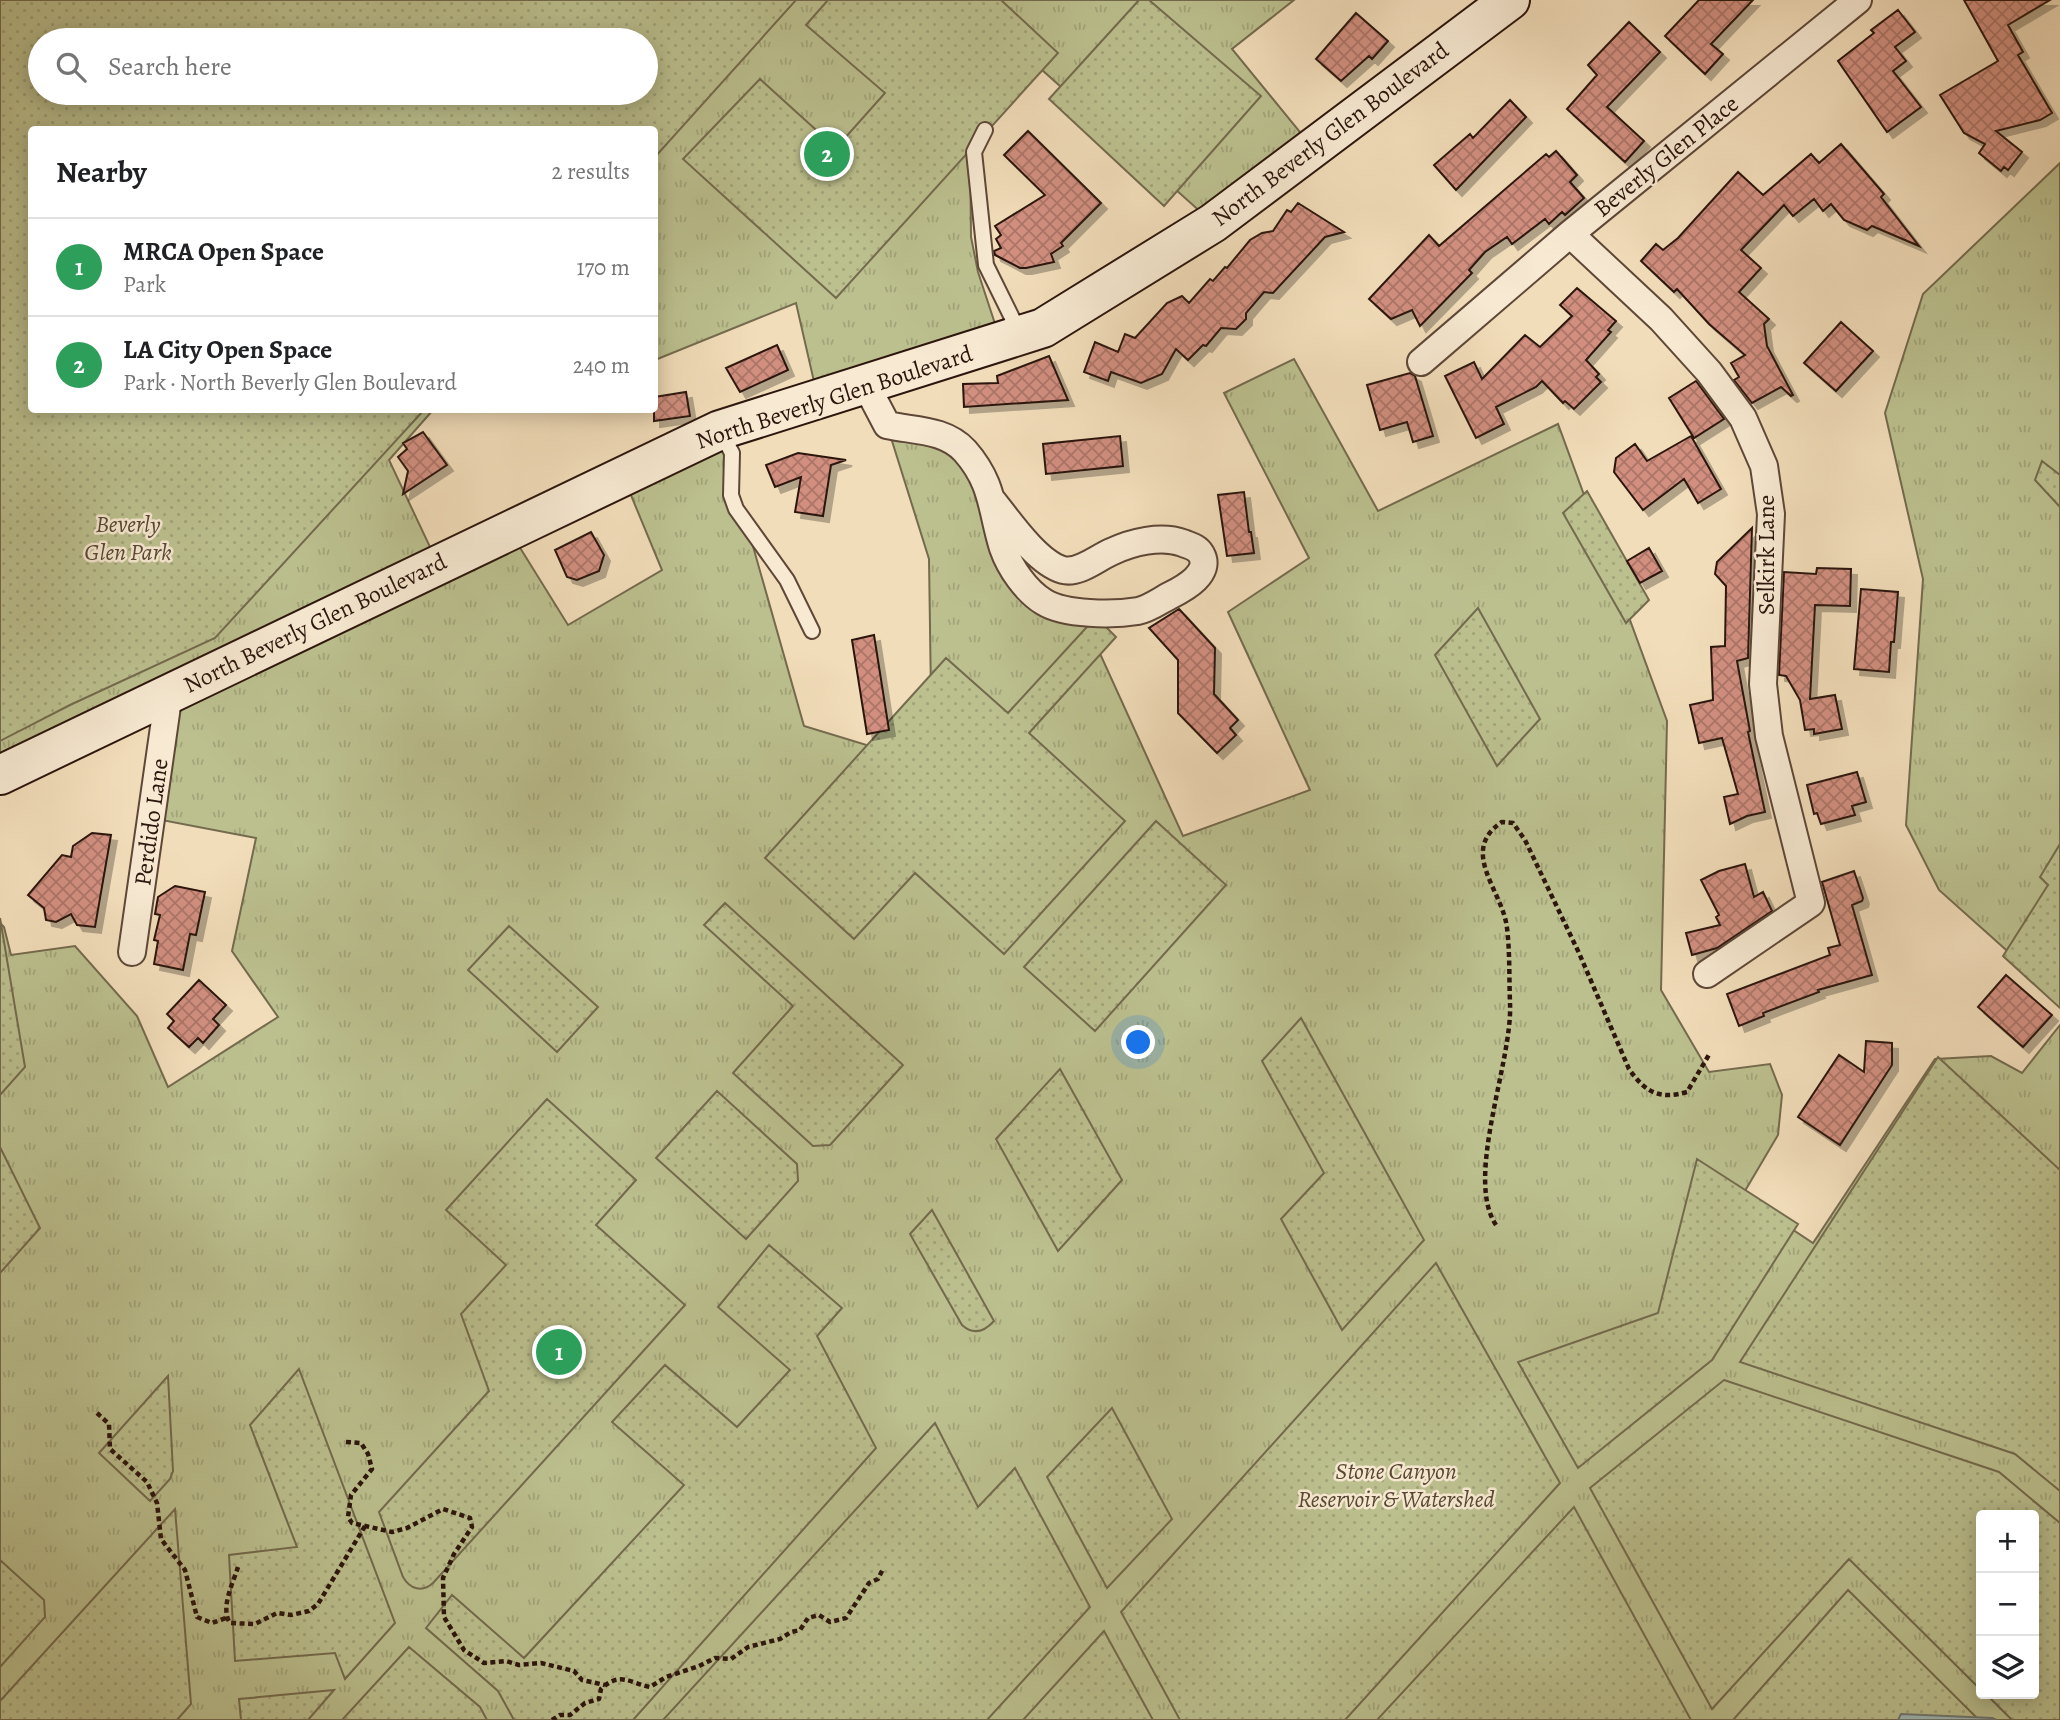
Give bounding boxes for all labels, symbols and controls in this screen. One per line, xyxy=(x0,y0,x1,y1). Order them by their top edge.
search box xyxy=(28,28,658,105)
street label: North Beverly Glen Boulevard xyxy=(1205,34,1455,234)
icon: search xyxy=(52,48,90,86)
text: Search here xyxy=(108,49,232,84)
street label: Beverly Glen Place xyxy=(1587,88,1745,224)
pin: 2 xyxy=(804,128,850,180)
text: Nearby xyxy=(56,152,147,192)
text: 2 results xyxy=(552,156,630,187)
text: MRCA Open Space xyxy=(123,234,324,269)
text: 1 xyxy=(75,252,83,283)
text: 170 m xyxy=(577,252,630,283)
text: Park xyxy=(123,269,166,300)
text: LA City Open Space xyxy=(123,332,332,367)
street label: North Beverly Glen Boulevard xyxy=(692,337,976,457)
text: 2 xyxy=(73,350,85,381)
text: 240 m xyxy=(573,350,630,381)
text: Park · North Beverly Glen Boulevard xyxy=(123,367,457,398)
street label: Selkirk Lane xyxy=(1750,495,1782,615)
park label: Beverly Glen Park xyxy=(84,508,172,568)
street label: North Beverly Glen Boulevard xyxy=(178,545,452,701)
street label: Perdido Lane xyxy=(126,756,176,888)
your location xyxy=(1121,1025,1155,1059)
pin: 1 xyxy=(536,1326,582,1378)
park label: Stone Canyon Reservoir & Watershed xyxy=(1297,1455,1495,1515)
map controls xyxy=(1976,1510,2039,1699)
button: + xyxy=(1976,1510,2039,1573)
button: − xyxy=(1976,1573,2039,1636)
button: layers xyxy=(1976,1636,2039,1699)

